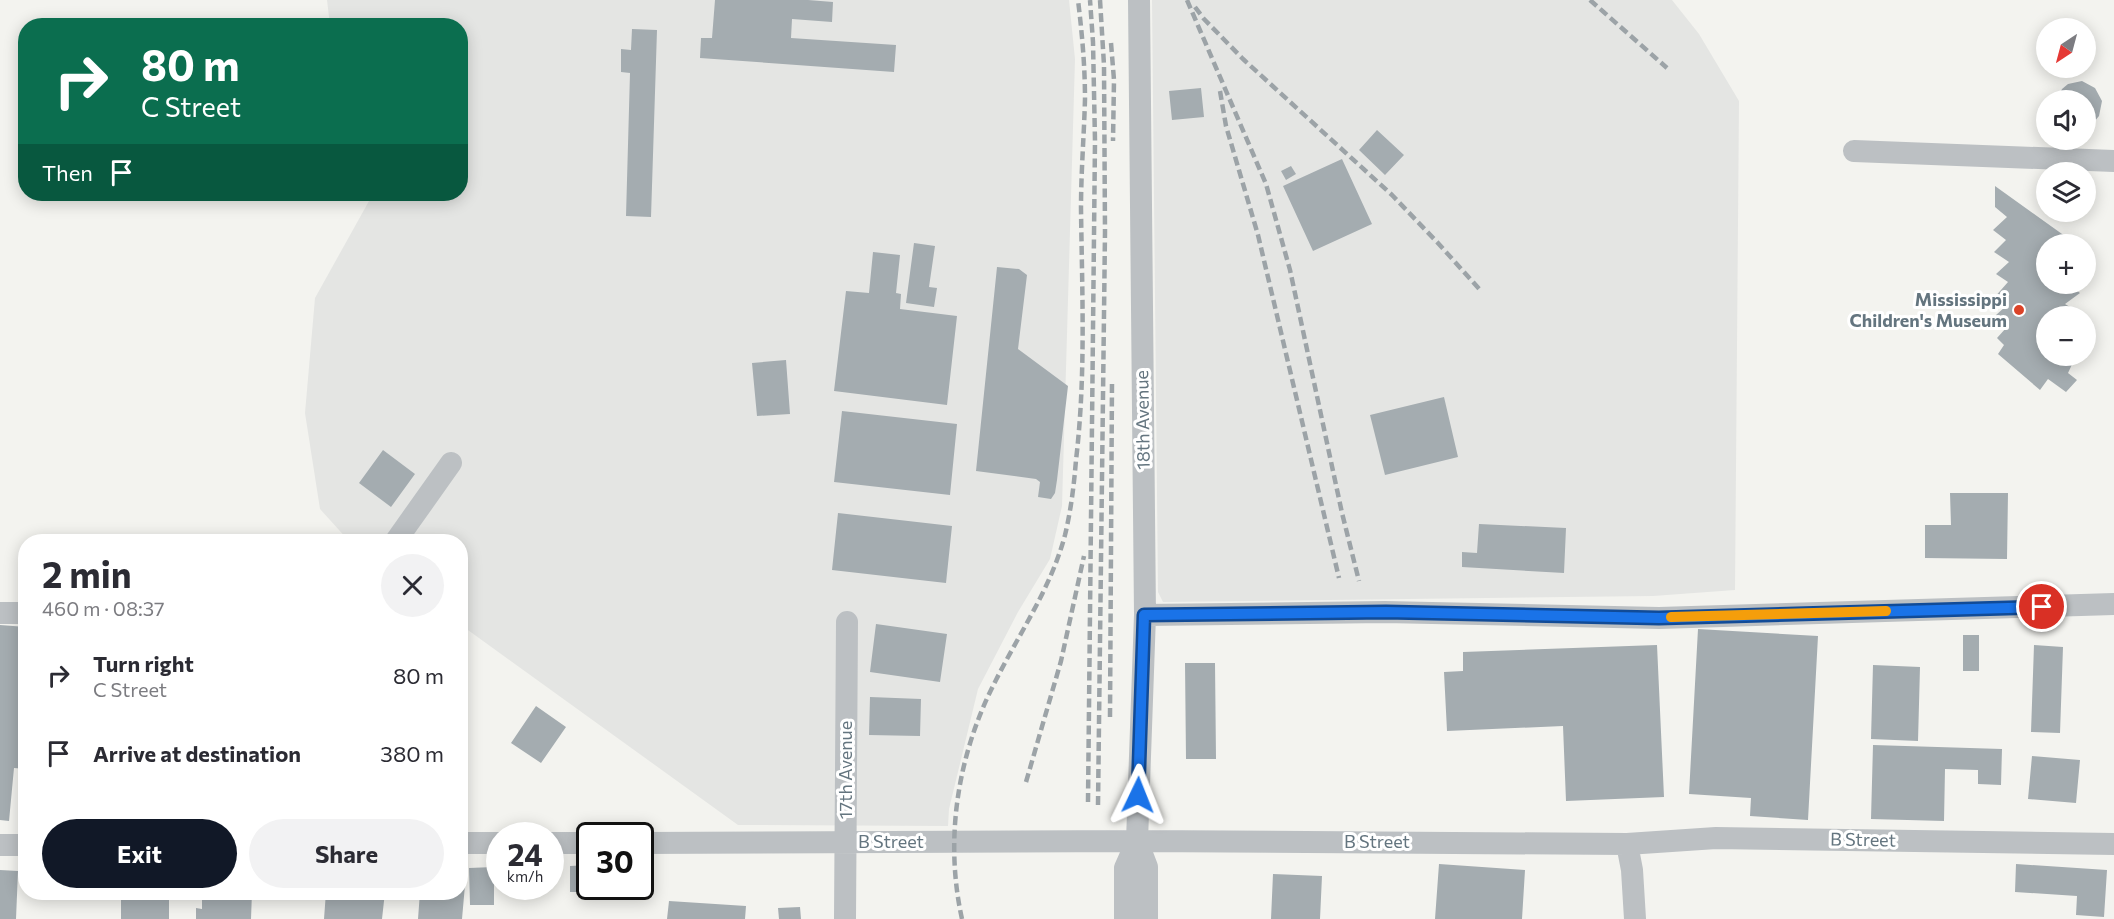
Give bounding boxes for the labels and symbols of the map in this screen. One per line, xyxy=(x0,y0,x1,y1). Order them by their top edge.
north arrow xyxy=(2036,18,2096,78)
place label: Mississippi Children's Museum xyxy=(1850,288,2007,331)
marker: Mississippi Children's Museum xyxy=(2012,303,2026,317)
street label: 18th Avenue xyxy=(1130,370,1154,470)
pin xyxy=(2016,581,2067,632)
street label: 17th Avenue xyxy=(834,721,856,819)
position arrow xyxy=(1106,763,1170,827)
speed limit sign: 30 xyxy=(576,822,654,900)
street label: B Street xyxy=(1830,827,1896,851)
street label: B Street xyxy=(858,830,924,852)
street label: B Street xyxy=(1344,830,1410,852)

